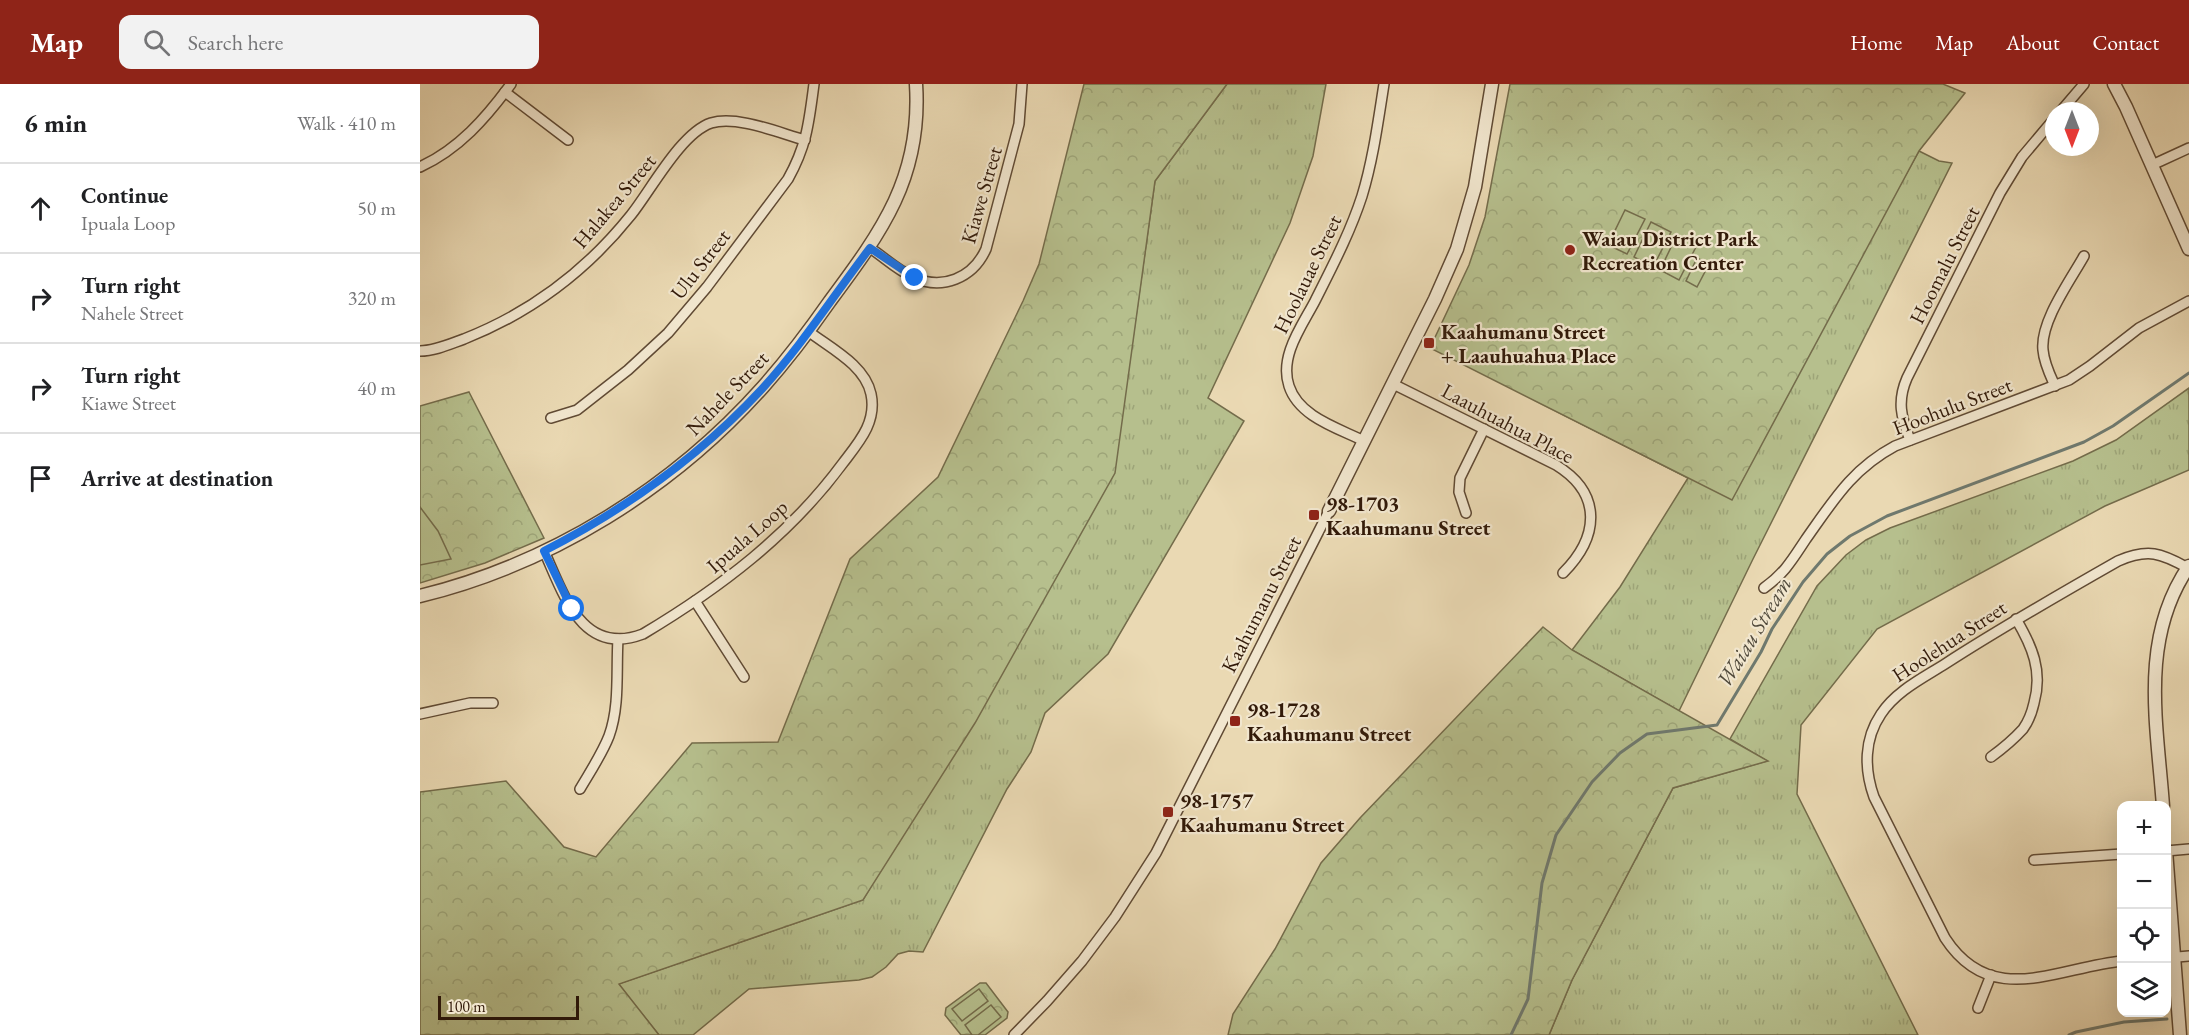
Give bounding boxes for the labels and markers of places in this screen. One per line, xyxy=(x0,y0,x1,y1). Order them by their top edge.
place label: Waiau District Park Recreation Center xyxy=(1582,225,1758,276)
marker: Waiau District Park Recreation Center xyxy=(1563,243,1577,257)
place label: Kaahumanu Street + Laauhuahua Place xyxy=(1441,318,1616,369)
marker: Kaahumanu Street + Laauhuahua Place xyxy=(1422,336,1436,350)
place label: 98-1703 Kaahumanu Street xyxy=(1326,490,1490,541)
marker: 98-1703 Kaahumanu Street xyxy=(1307,508,1321,522)
place label: 98-1728 Kaahumanu Street xyxy=(1247,696,1411,747)
marker: 98-1728 Kaahumanu Street xyxy=(1228,714,1242,728)
place label: 98-1757 Kaahumanu Street xyxy=(1180,787,1344,838)
marker: 98-1757 Kaahumanu Street xyxy=(1161,805,1175,819)

